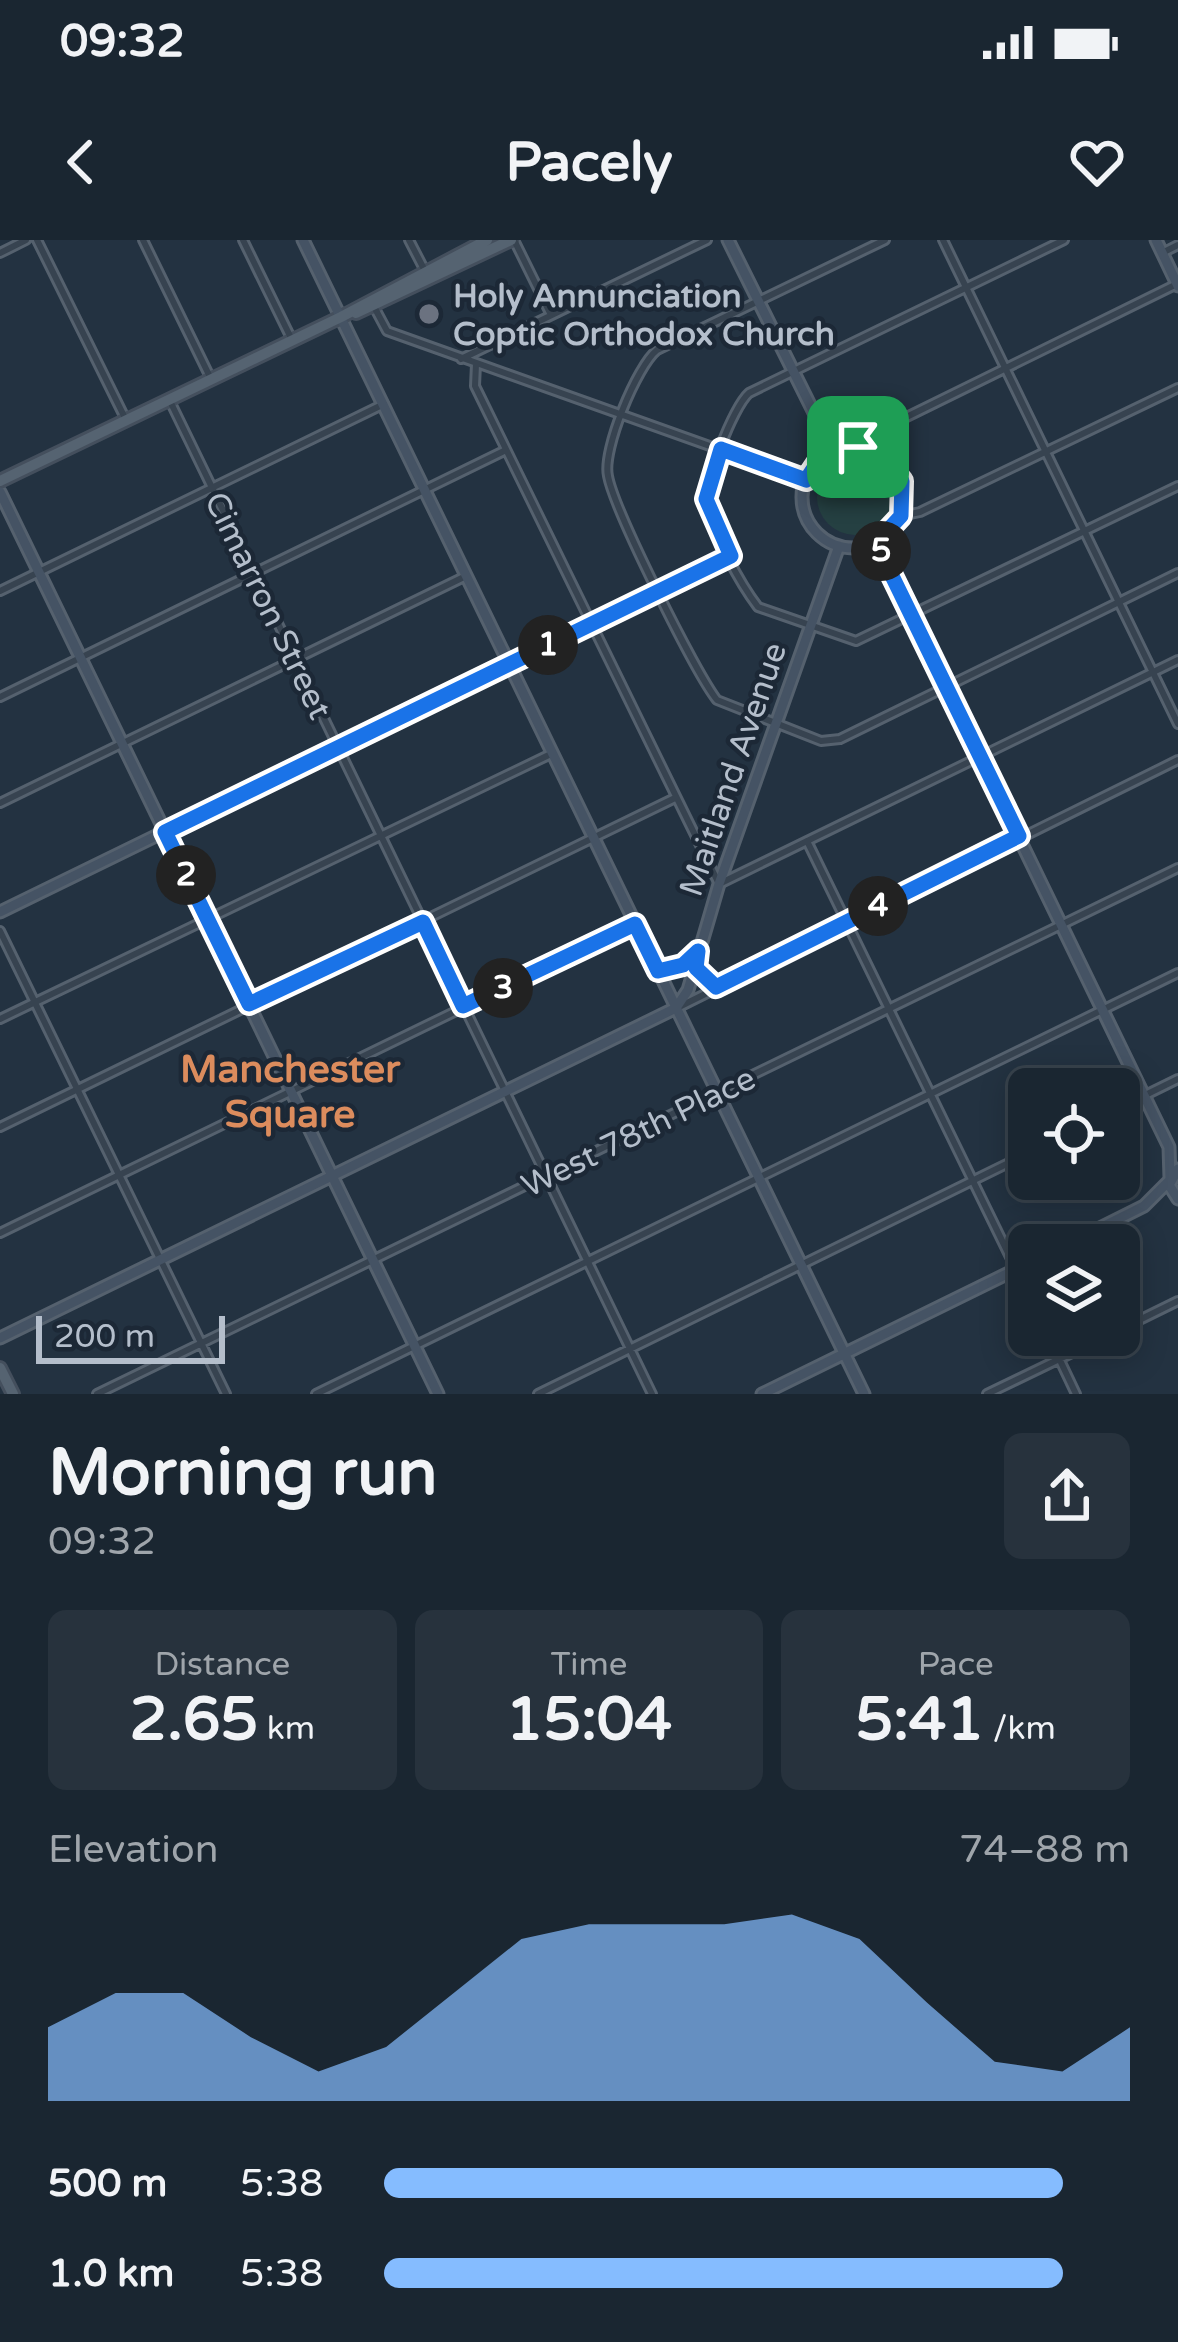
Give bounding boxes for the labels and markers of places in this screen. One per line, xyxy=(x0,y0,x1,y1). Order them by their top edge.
place label: Holy Annunciation Coptic Orthodox Church xyxy=(453,277,835,354)
marker: Holy Annunciation Coptic Orthodox Church xyxy=(416,301,442,327)
pin xyxy=(807,396,909,498)
pin: 5 xyxy=(851,521,911,581)
pin: 1 xyxy=(518,615,578,675)
pin: 2 xyxy=(156,845,216,905)
pin: 4 xyxy=(848,876,908,936)
pin: 3 xyxy=(473,958,533,1018)

